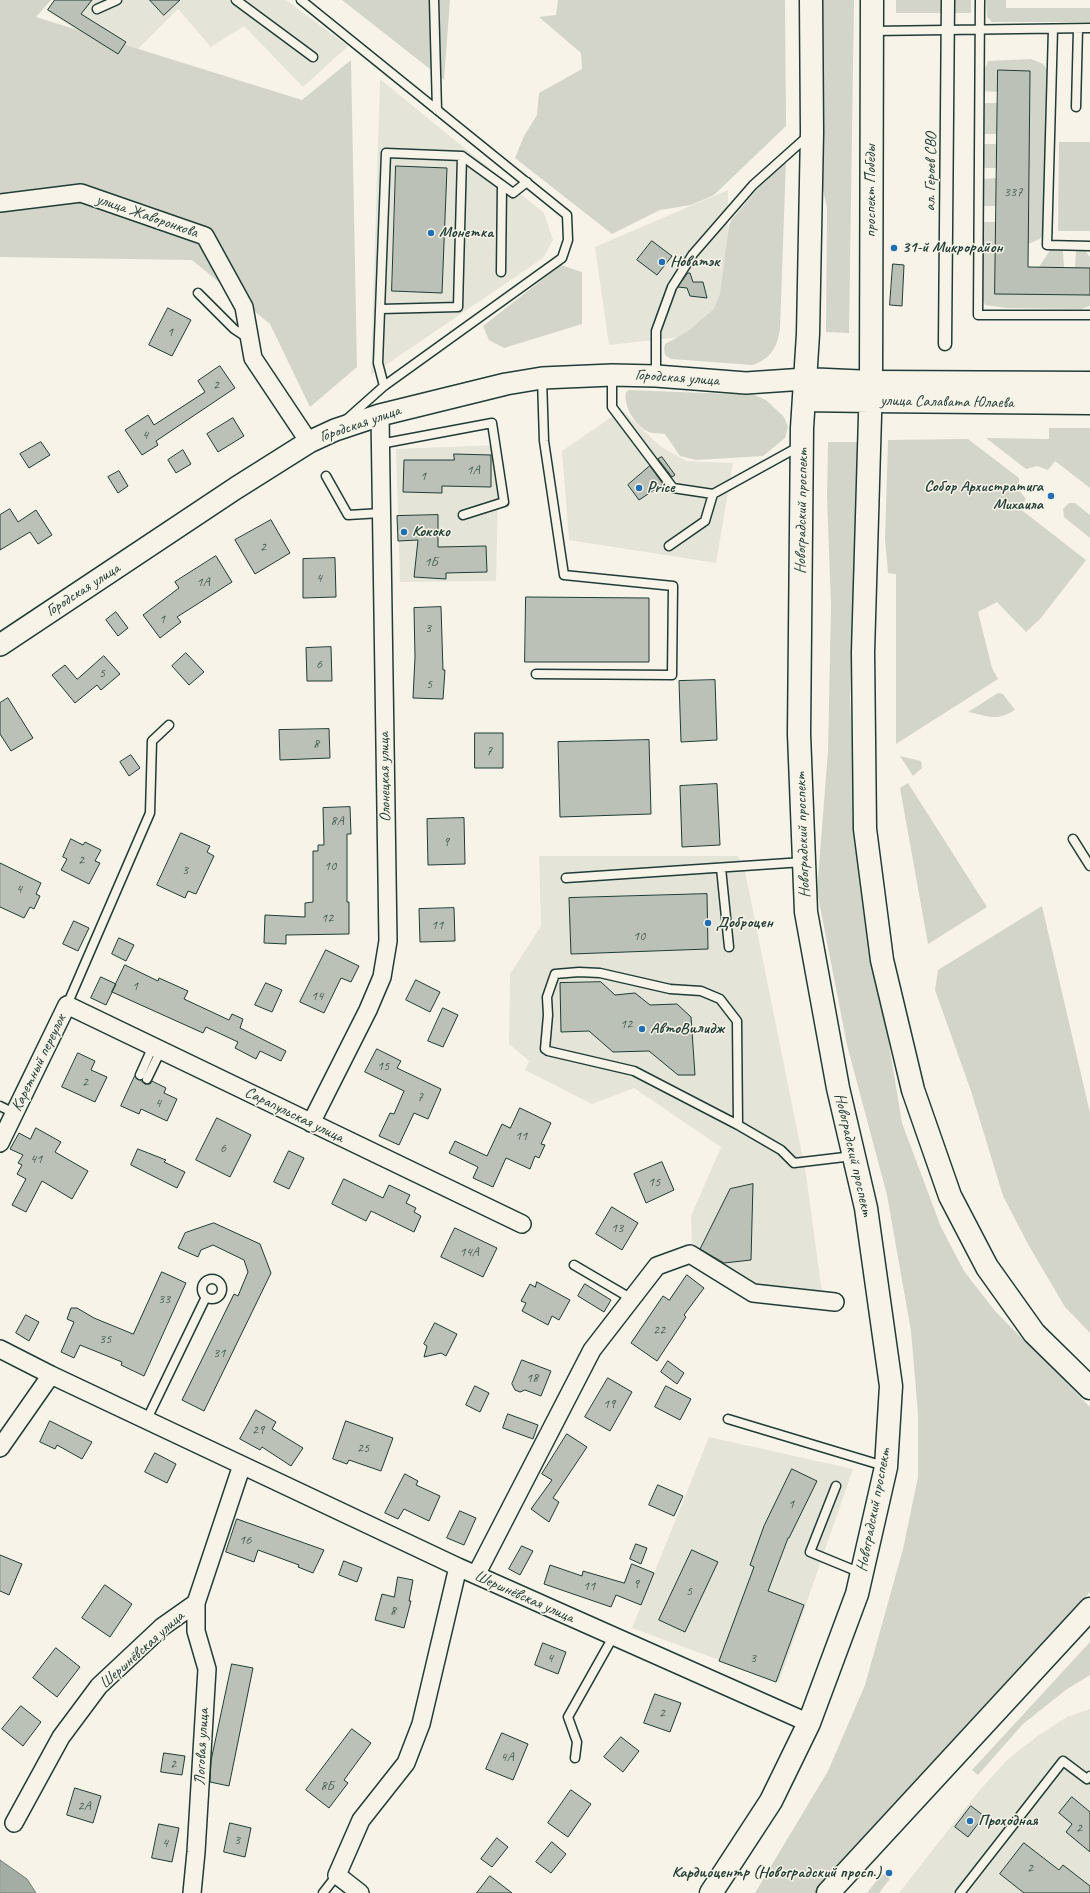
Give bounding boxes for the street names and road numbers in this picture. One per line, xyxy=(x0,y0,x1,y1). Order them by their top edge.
street label: ал. Героев СВО xyxy=(921,132,941,212)
street label: проспект Победы xyxy=(861,145,881,237)
street label: улица Жаворонкова xyxy=(94,190,200,242)
street label: Городская улица xyxy=(634,365,720,391)
street label: улица Салавата Юлаева xyxy=(880,391,1014,413)
street label: Городская улица xyxy=(317,401,403,447)
street label: Новоградский проспект xyxy=(791,448,813,574)
street label: Городская улица xyxy=(42,559,124,621)
street label: Олонецкая улица xyxy=(375,732,395,822)
street label: Новоградский проспект xyxy=(791,772,815,898)
street label: Каретный переулок xyxy=(7,1011,71,1115)
street label: Сарапульская улица xyxy=(241,1083,347,1147)
street label: Новоградский проспект xyxy=(829,1091,877,1219)
street label: Новоградский проспект xyxy=(853,1446,895,1574)
street label: Шершнёвская улица xyxy=(471,1566,577,1628)
street label: Шершнёвская улица xyxy=(96,1607,188,1693)
street label: Логовая улица xyxy=(190,1708,214,1786)

